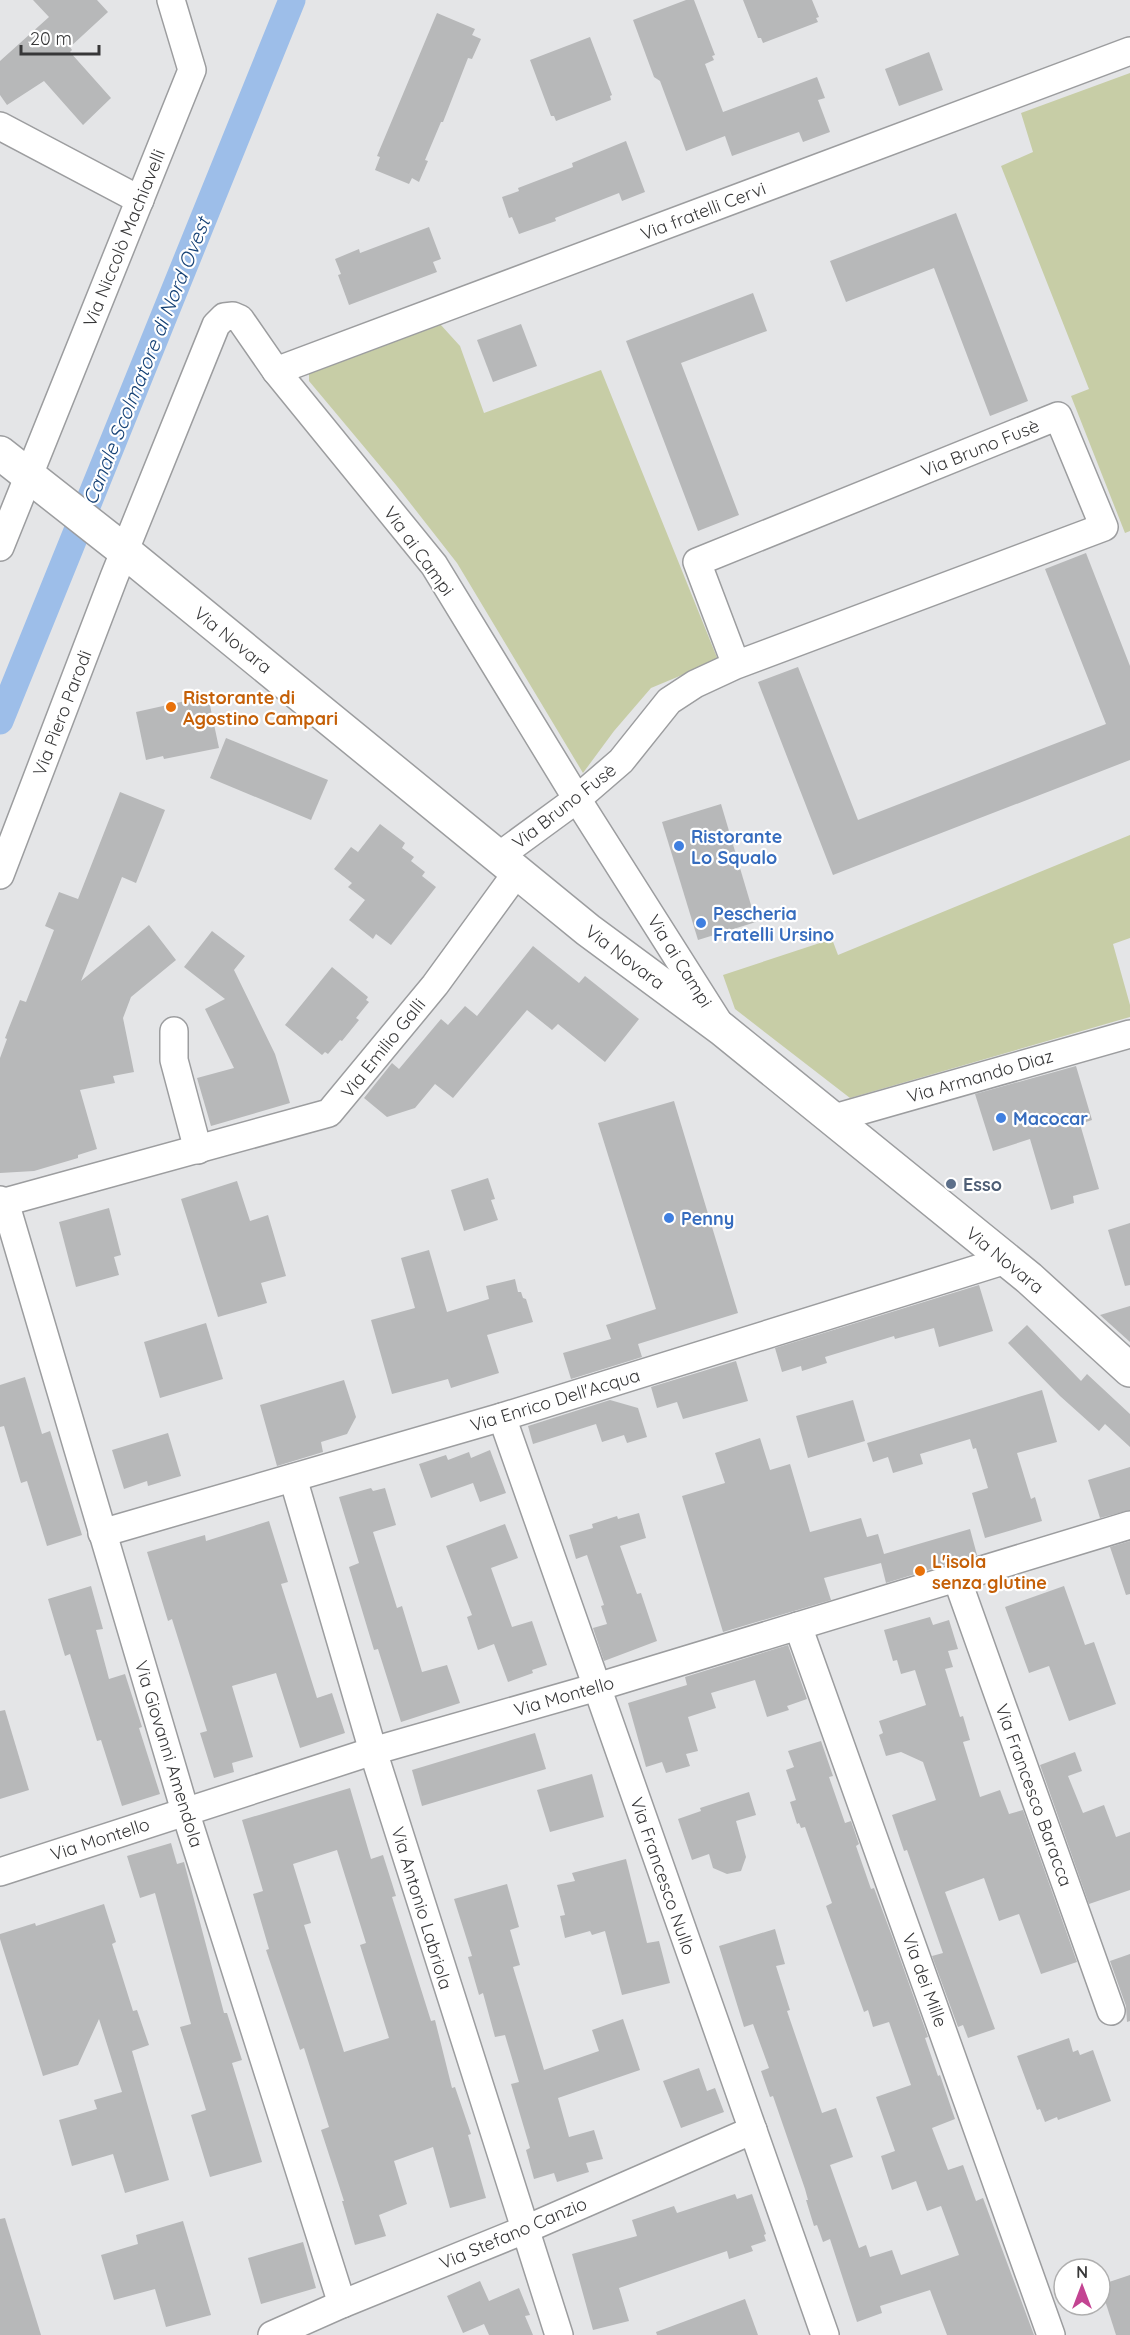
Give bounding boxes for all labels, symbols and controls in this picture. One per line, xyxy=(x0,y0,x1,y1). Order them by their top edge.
scale bar xyxy=(21,18,99,56)
text: 20 m xyxy=(30,27,72,50)
street label: Via Niccolò Machiavelli xyxy=(78,146,170,330)
street label: Via fratelli Cervi xyxy=(637,177,769,245)
water label: Canale Scolmatore di Nord Ovest xyxy=(77,211,216,508)
street label: Via Bruno Fusè xyxy=(918,414,1042,482)
street label: Via ai Campi xyxy=(379,502,459,600)
street label: Via Novara xyxy=(189,602,277,678)
street label: Via Piero Parodi xyxy=(28,647,96,779)
place label: Ristorante di Agostino Campari xyxy=(183,686,338,730)
marker: Ristorante di Agostino Campari xyxy=(164,700,178,714)
street label: Via Bruno Fusè xyxy=(507,758,621,854)
place label: Ristorante Lo Squalo xyxy=(691,825,782,869)
marker: Ristorante Lo Squalo xyxy=(672,839,686,853)
place label: Pescheria Fratelli Ursino xyxy=(713,902,834,946)
street label: Via ai Campi xyxy=(642,910,718,1012)
marker: Pescheria Fratelli Ursino xyxy=(694,916,708,930)
street label: Via Novara xyxy=(581,920,669,994)
street label: Via Emilio Galli xyxy=(336,993,430,1103)
street label: Via Armando Diaz xyxy=(904,1044,1056,1108)
place label: Macocar xyxy=(1013,1107,1088,1130)
marker: Macocar xyxy=(994,1111,1008,1125)
place label: Esso xyxy=(963,1173,1002,1196)
marker: Esso xyxy=(944,1177,958,1191)
place label: Penny xyxy=(681,1207,734,1230)
marker: Penny xyxy=(662,1211,676,1225)
street label: Via Novara xyxy=(961,1222,1049,1298)
street label: Via Enrico Dell'Acqua xyxy=(467,1363,643,1437)
place label: L'isola senza glutine xyxy=(932,1550,1047,1594)
marker: L'isola senza glutine xyxy=(913,1564,927,1578)
street label: Via Giovanni Amendola xyxy=(130,1658,208,1850)
street label: Via Montello xyxy=(511,1671,617,1721)
street label: Via Francesco Baracca xyxy=(990,1701,1078,1889)
street label: Via Francesco Nullo xyxy=(625,1794,701,1958)
street label: Via Montello xyxy=(47,1812,153,1866)
street label: Via Antonio Labriola xyxy=(386,1824,458,1992)
street label: Via dei Mille xyxy=(897,1930,953,2030)
street label: Via Stefano Canzio xyxy=(436,2192,590,2274)
north arrow xyxy=(1052,2257,1112,2317)
text: N xyxy=(1076,2262,1088,2282)

